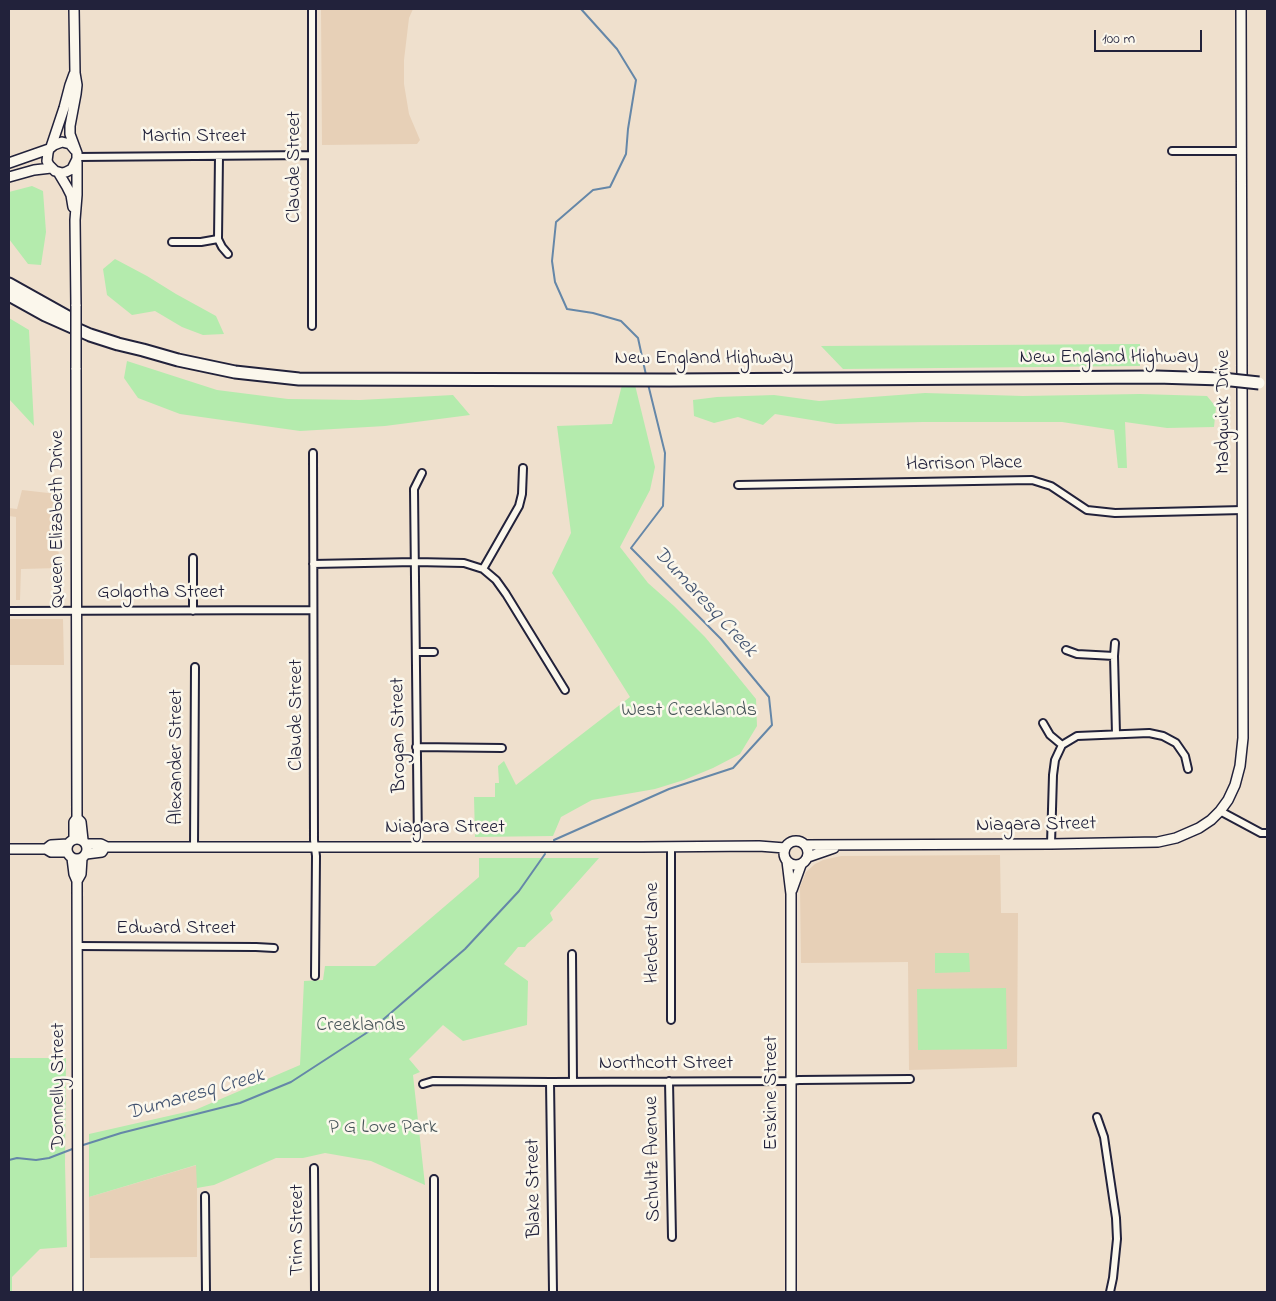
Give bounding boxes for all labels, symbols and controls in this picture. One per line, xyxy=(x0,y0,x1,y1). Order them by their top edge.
scale bar xyxy=(1096,20,1204,52)
text: 100 m xyxy=(1102,28,1135,50)
street label: Claude Street xyxy=(284,111,308,223)
street label: Martin Street xyxy=(142,126,246,150)
street label: New England Highway xyxy=(1020,347,1198,371)
street label: New England Highway xyxy=(615,348,793,372)
street label: Madgwick Drive xyxy=(1213,350,1237,474)
street label: Queen Elizabeth Drive xyxy=(47,430,71,608)
street label: Harrison Place xyxy=(906,452,1022,478)
water label: Dumaresq Creek xyxy=(646,543,762,663)
street label: Golgotha Street xyxy=(97,582,225,606)
street label: Claude Street xyxy=(286,659,310,771)
street label: Brogan Street xyxy=(387,677,413,793)
street label: Alexander Street xyxy=(166,689,190,825)
park label: West Creeklands xyxy=(621,700,757,724)
street label: Niagara Street xyxy=(976,813,1096,839)
street label: Niagara Street xyxy=(385,817,505,841)
street label: Herbert Lane xyxy=(642,882,666,984)
street label: Edward Street xyxy=(116,918,236,942)
park label: Creeklands xyxy=(316,1015,406,1039)
street label: Donnelly Street xyxy=(48,1023,72,1149)
street label: Erskine Street xyxy=(761,1035,785,1151)
street label: Northcott Street xyxy=(599,1053,733,1077)
water label: Dumaresq Creek xyxy=(124,1064,268,1128)
street label: Schultz Avenue xyxy=(641,1096,667,1222)
park label: P G Love Park xyxy=(328,1117,438,1141)
street label: Blake Street xyxy=(522,1138,548,1238)
street label: Trim Street xyxy=(287,1184,311,1276)

